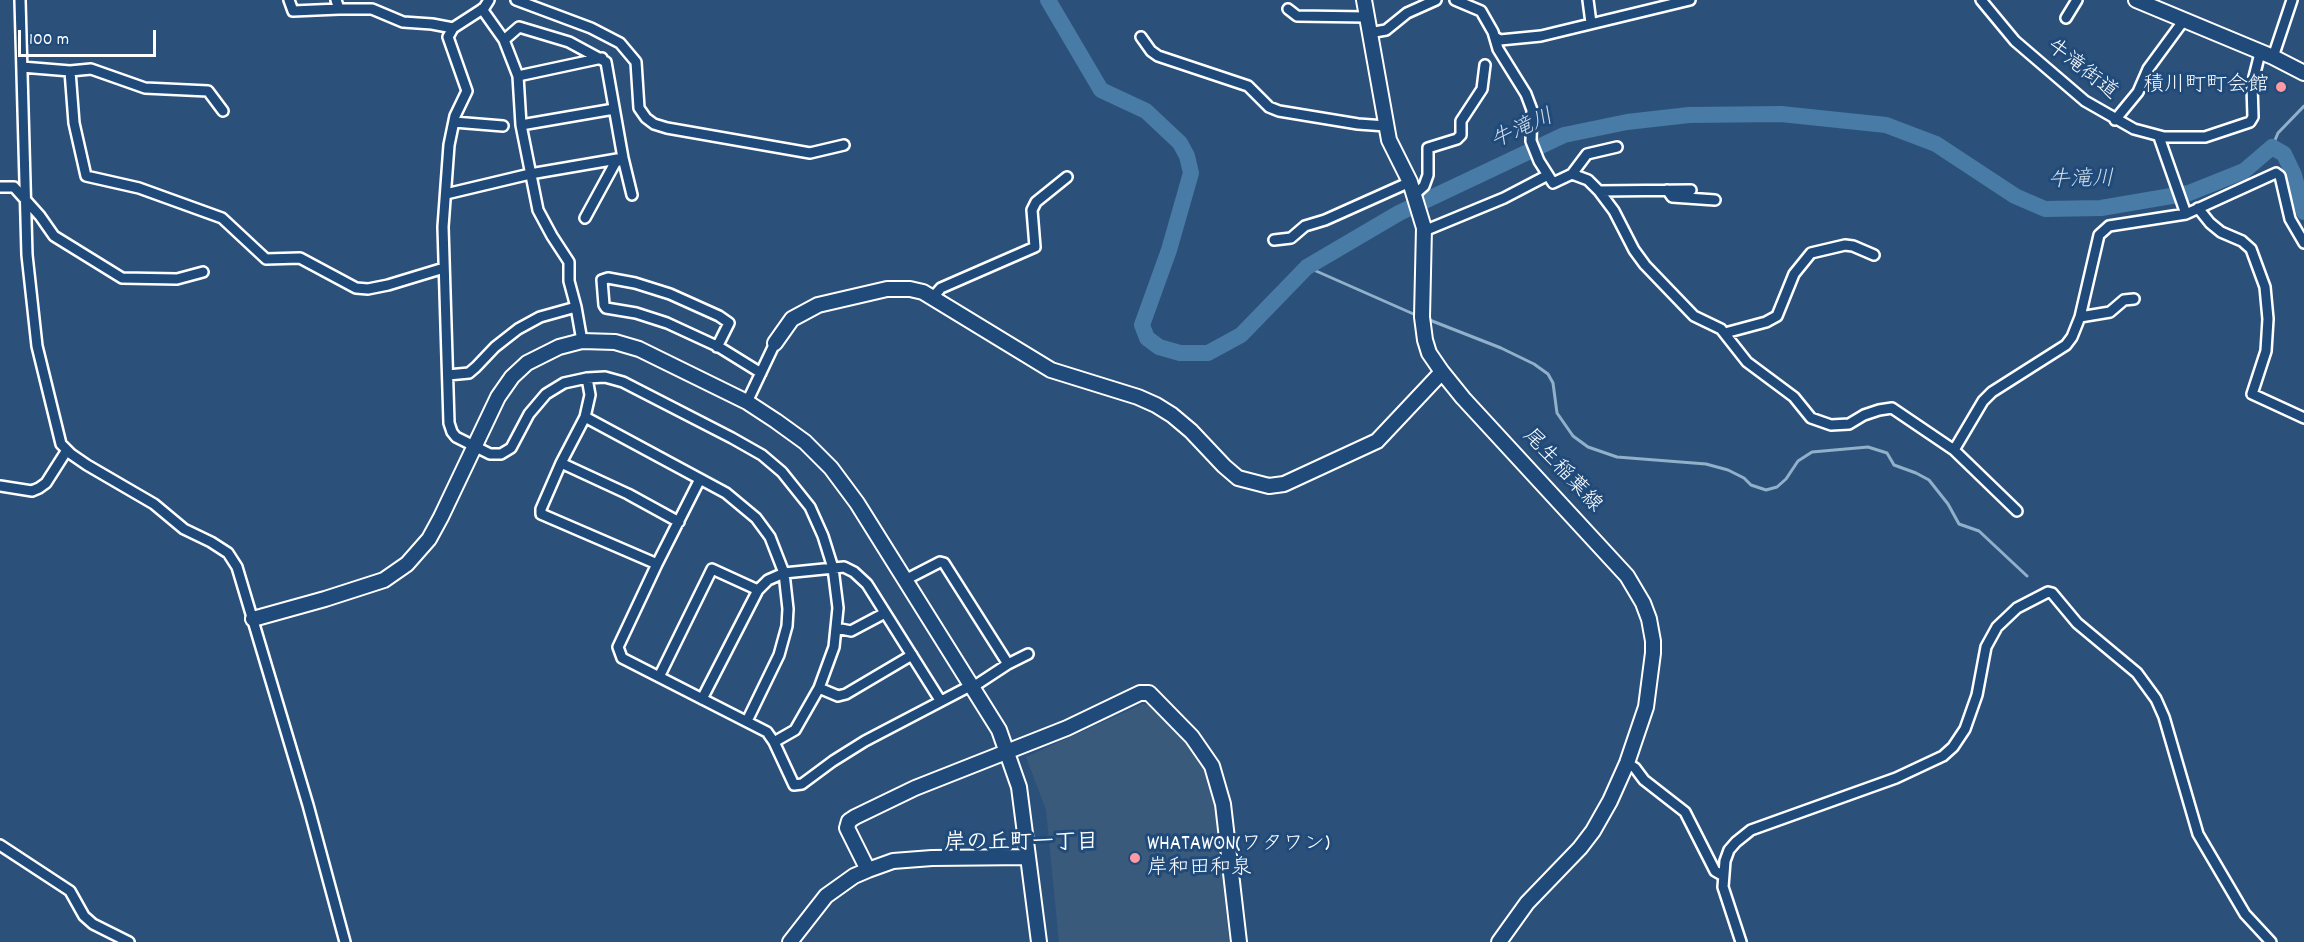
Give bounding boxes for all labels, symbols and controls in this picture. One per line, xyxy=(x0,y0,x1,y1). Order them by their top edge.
scale bar xyxy=(21,18,159,56)
text: 100 m xyxy=(29,28,69,53)
street label: 牛滝街道 xyxy=(2040,35,2122,107)
place label: 積川町町会館 xyxy=(2143,74,2269,100)
marker: 積川町町会館 xyxy=(2274,80,2288,94)
water label: 牛滝川 xyxy=(1487,106,1559,156)
water label: 牛滝川 xyxy=(2048,168,2114,196)
street label: 尾生稲葉線 xyxy=(1516,425,1606,519)
district label: 岸の丘町一丁目 xyxy=(944,832,1098,858)
place label: WHATAWON(ワタワン) 岸和田和泉 xyxy=(1147,833,1330,883)
marker: WHATAWON(ワタワン) 岸和田和泉 xyxy=(1128,851,1142,865)

